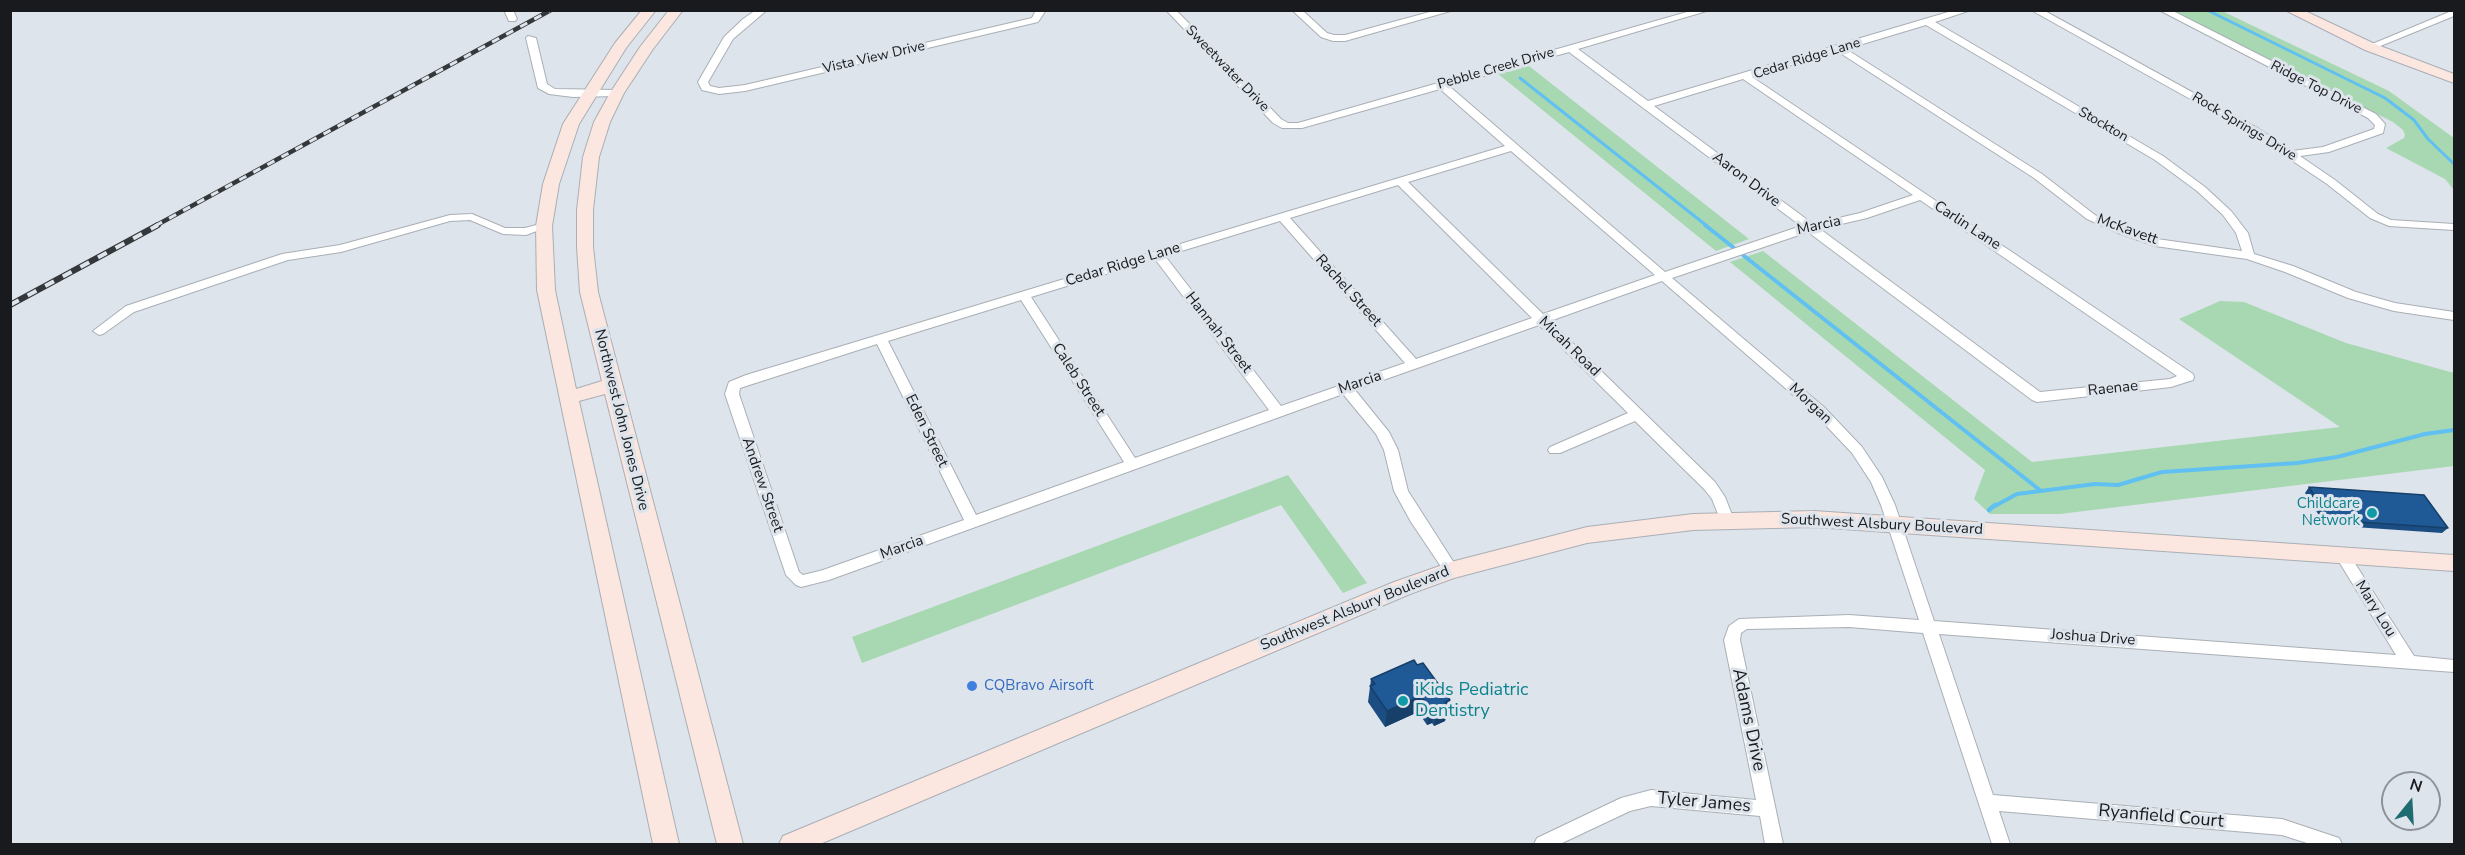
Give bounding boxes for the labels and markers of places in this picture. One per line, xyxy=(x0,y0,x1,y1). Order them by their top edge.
place label: Childcare Network xyxy=(2297,495,2360,530)
marker: Childcare Network xyxy=(2365,506,2379,520)
place label: CQBravo Airsoft xyxy=(984,677,1093,695)
marker: CQBravo Airsoft xyxy=(965,679,979,693)
place label: iKids Pediatric Dentistry xyxy=(1415,680,1528,722)
marker: iKids Pediatric Dentistry xyxy=(1396,694,1410,708)

